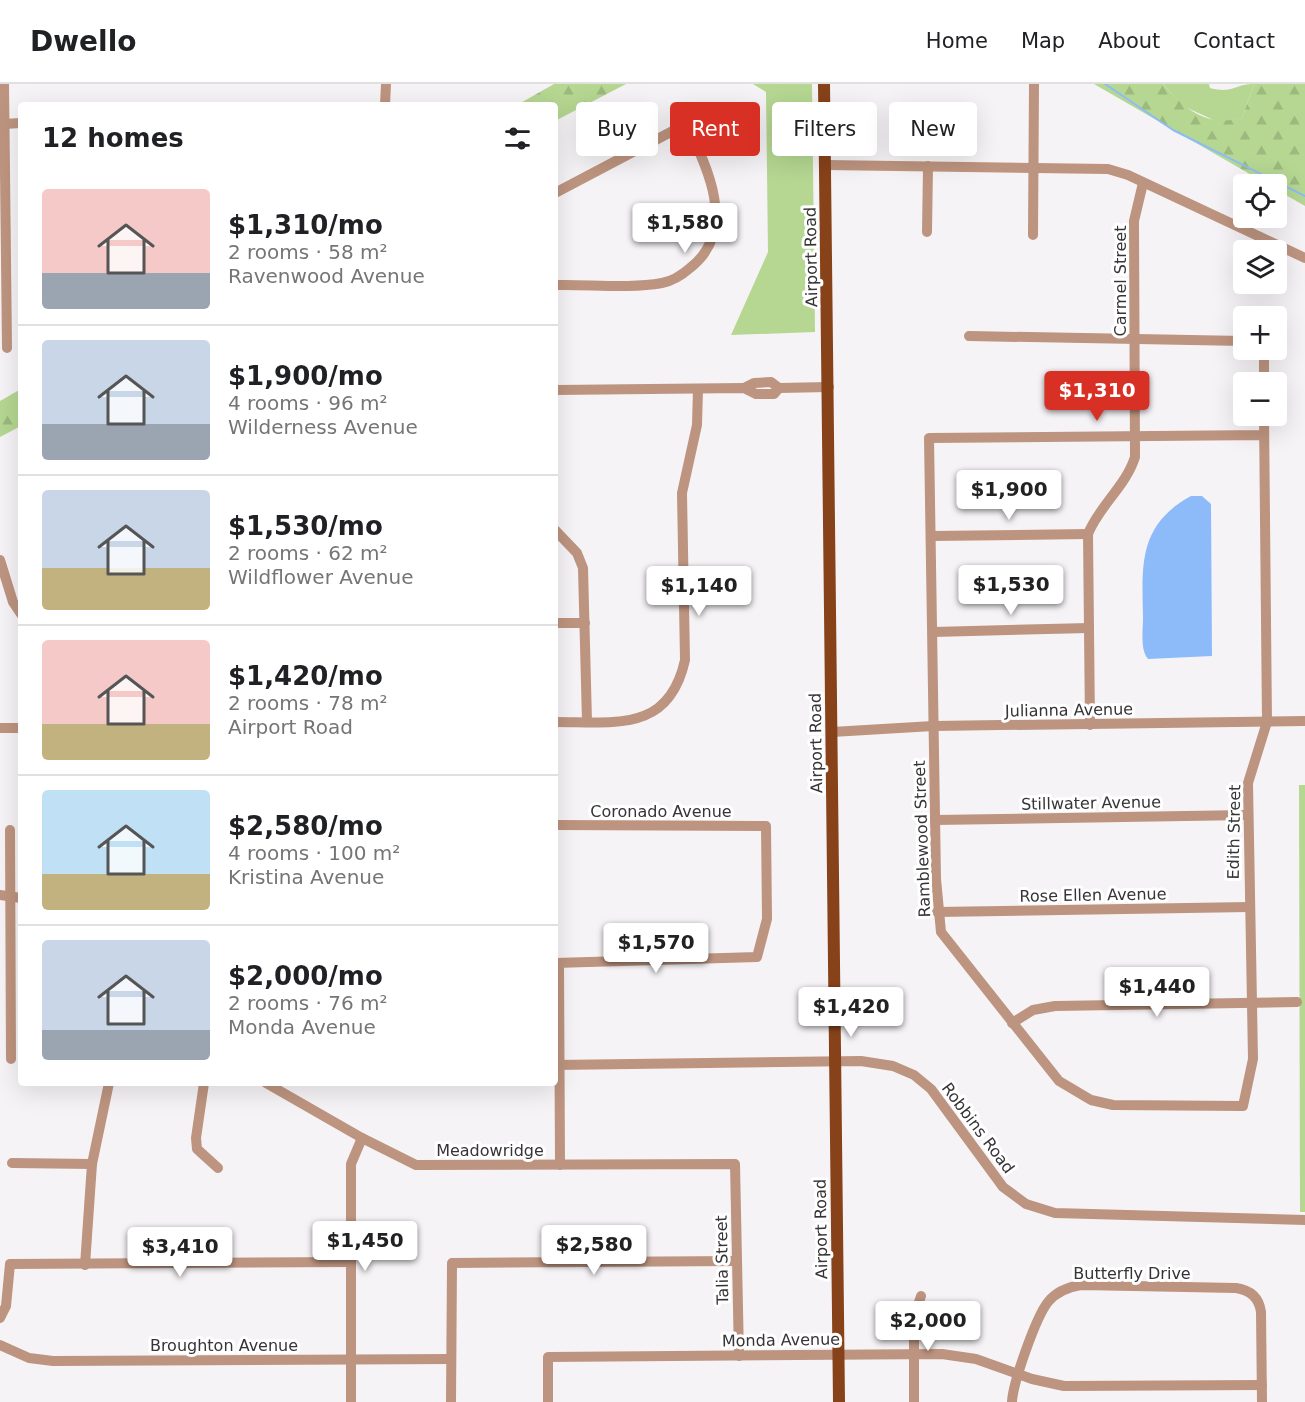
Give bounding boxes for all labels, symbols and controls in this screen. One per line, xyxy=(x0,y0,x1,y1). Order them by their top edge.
text: Dwello xyxy=(30,25,137,58)
text: Home xyxy=(926,29,988,53)
text: Map xyxy=(1021,29,1065,53)
text: About xyxy=(1098,29,1160,53)
text: Contact xyxy=(1193,29,1275,53)
chip: Buy xyxy=(576,102,658,156)
chip: Rent xyxy=(670,102,760,156)
chip: Filters xyxy=(772,102,877,156)
chip: New xyxy=(889,102,977,156)
icon: filters xyxy=(501,122,534,155)
text: 12 homes xyxy=(42,123,184,153)
map controls xyxy=(1233,174,1287,426)
button: locate xyxy=(1233,174,1287,228)
pin: $1,580 xyxy=(636,203,734,254)
street label: Airport Road xyxy=(801,207,821,307)
text: $1,310/mo xyxy=(228,210,383,240)
text: $1,580 xyxy=(646,210,724,234)
icon: home xyxy=(90,213,162,285)
street label: Carmel Street xyxy=(1111,226,1130,336)
text: 2 rooms · 58 m² xyxy=(228,240,388,264)
button: layers xyxy=(1233,240,1287,294)
text: Ravenwood Avenue xyxy=(228,264,425,288)
button: + xyxy=(1233,306,1287,360)
text: $1,900/mo xyxy=(228,361,383,391)
icon: home xyxy=(90,364,162,436)
pin: $1,310 xyxy=(1048,371,1146,422)
button: − xyxy=(1233,372,1287,426)
text: $1,310 xyxy=(1058,378,1136,402)
text: 4 rooms · 96 m² xyxy=(228,391,388,415)
text: Wilderness Avenue xyxy=(228,415,418,439)
pin: $1,900 xyxy=(960,470,1058,521)
text: $1,900 xyxy=(970,477,1048,501)
text: $1,530/mo xyxy=(228,511,383,541)
icon: home xyxy=(90,514,162,586)
text: 2 rooms · 62 m² xyxy=(228,541,388,565)
text: Wildflower Avenue xyxy=(228,565,414,589)
pin: $1,530 xyxy=(962,565,1060,616)
pin: $1,140 xyxy=(650,566,748,617)
text: $1,530 xyxy=(972,572,1050,596)
text: $1,140 xyxy=(660,573,738,597)
text: $1,420/mo xyxy=(228,661,383,691)
icon: home xyxy=(90,664,162,736)
text: 2 rooms · 78 m² xyxy=(228,691,388,715)
street label: Airport Road xyxy=(806,693,826,793)
street label: Julianna Avenue xyxy=(1004,699,1133,721)
text: Airport Road xyxy=(228,715,353,739)
street label: Ramblewood Street xyxy=(910,760,934,918)
street label: Edith Street xyxy=(1224,784,1244,880)
street label: Stillwater Avenue xyxy=(1021,792,1161,814)
street label: Coronado Avenue xyxy=(590,802,732,821)
text: $2,580/mo xyxy=(228,811,383,841)
icon: home xyxy=(90,814,162,886)
text: 4 rooms · 100 m² xyxy=(228,841,400,865)
text: Kristina Avenue xyxy=(228,865,384,889)
street label: Rose Ellen Avenue xyxy=(1019,884,1167,906)
pin: $1,570 xyxy=(607,923,705,974)
text: $1,570 xyxy=(617,930,695,954)
text: $2,000/mo xyxy=(228,961,383,991)
icon: home xyxy=(90,964,162,1036)
pin: $1,440 xyxy=(1108,967,1206,1018)
text: $1,440 xyxy=(1118,974,1196,998)
pin: $1,420 xyxy=(802,987,900,1038)
text: 2 rooms · 76 m² xyxy=(228,991,388,1015)
text: $1,420 xyxy=(812,994,890,1018)
text: Monda Avenue xyxy=(228,1015,376,1039)
street label: Robbins Road xyxy=(938,1079,1018,1177)
street label: Meadowridge xyxy=(436,1141,544,1160)
street label: Airport Road xyxy=(811,1179,831,1279)
street label: Talia Street xyxy=(712,1215,732,1306)
pin: $1,450 xyxy=(316,1221,414,1272)
pin: $2,580 xyxy=(545,1225,643,1276)
pin: $3,410 xyxy=(131,1227,229,1278)
text: $1,450 xyxy=(326,1228,404,1252)
text: $2,580 xyxy=(555,1232,633,1256)
text: $3,410 xyxy=(141,1234,219,1258)
street label: Butterfly Drive xyxy=(1073,1264,1191,1283)
pin: $2,000 xyxy=(879,1301,977,1352)
text: $2,000 xyxy=(889,1308,967,1332)
street label: Monda Avenue xyxy=(722,1329,840,1351)
street label: Broughton Avenue xyxy=(150,1336,298,1355)

